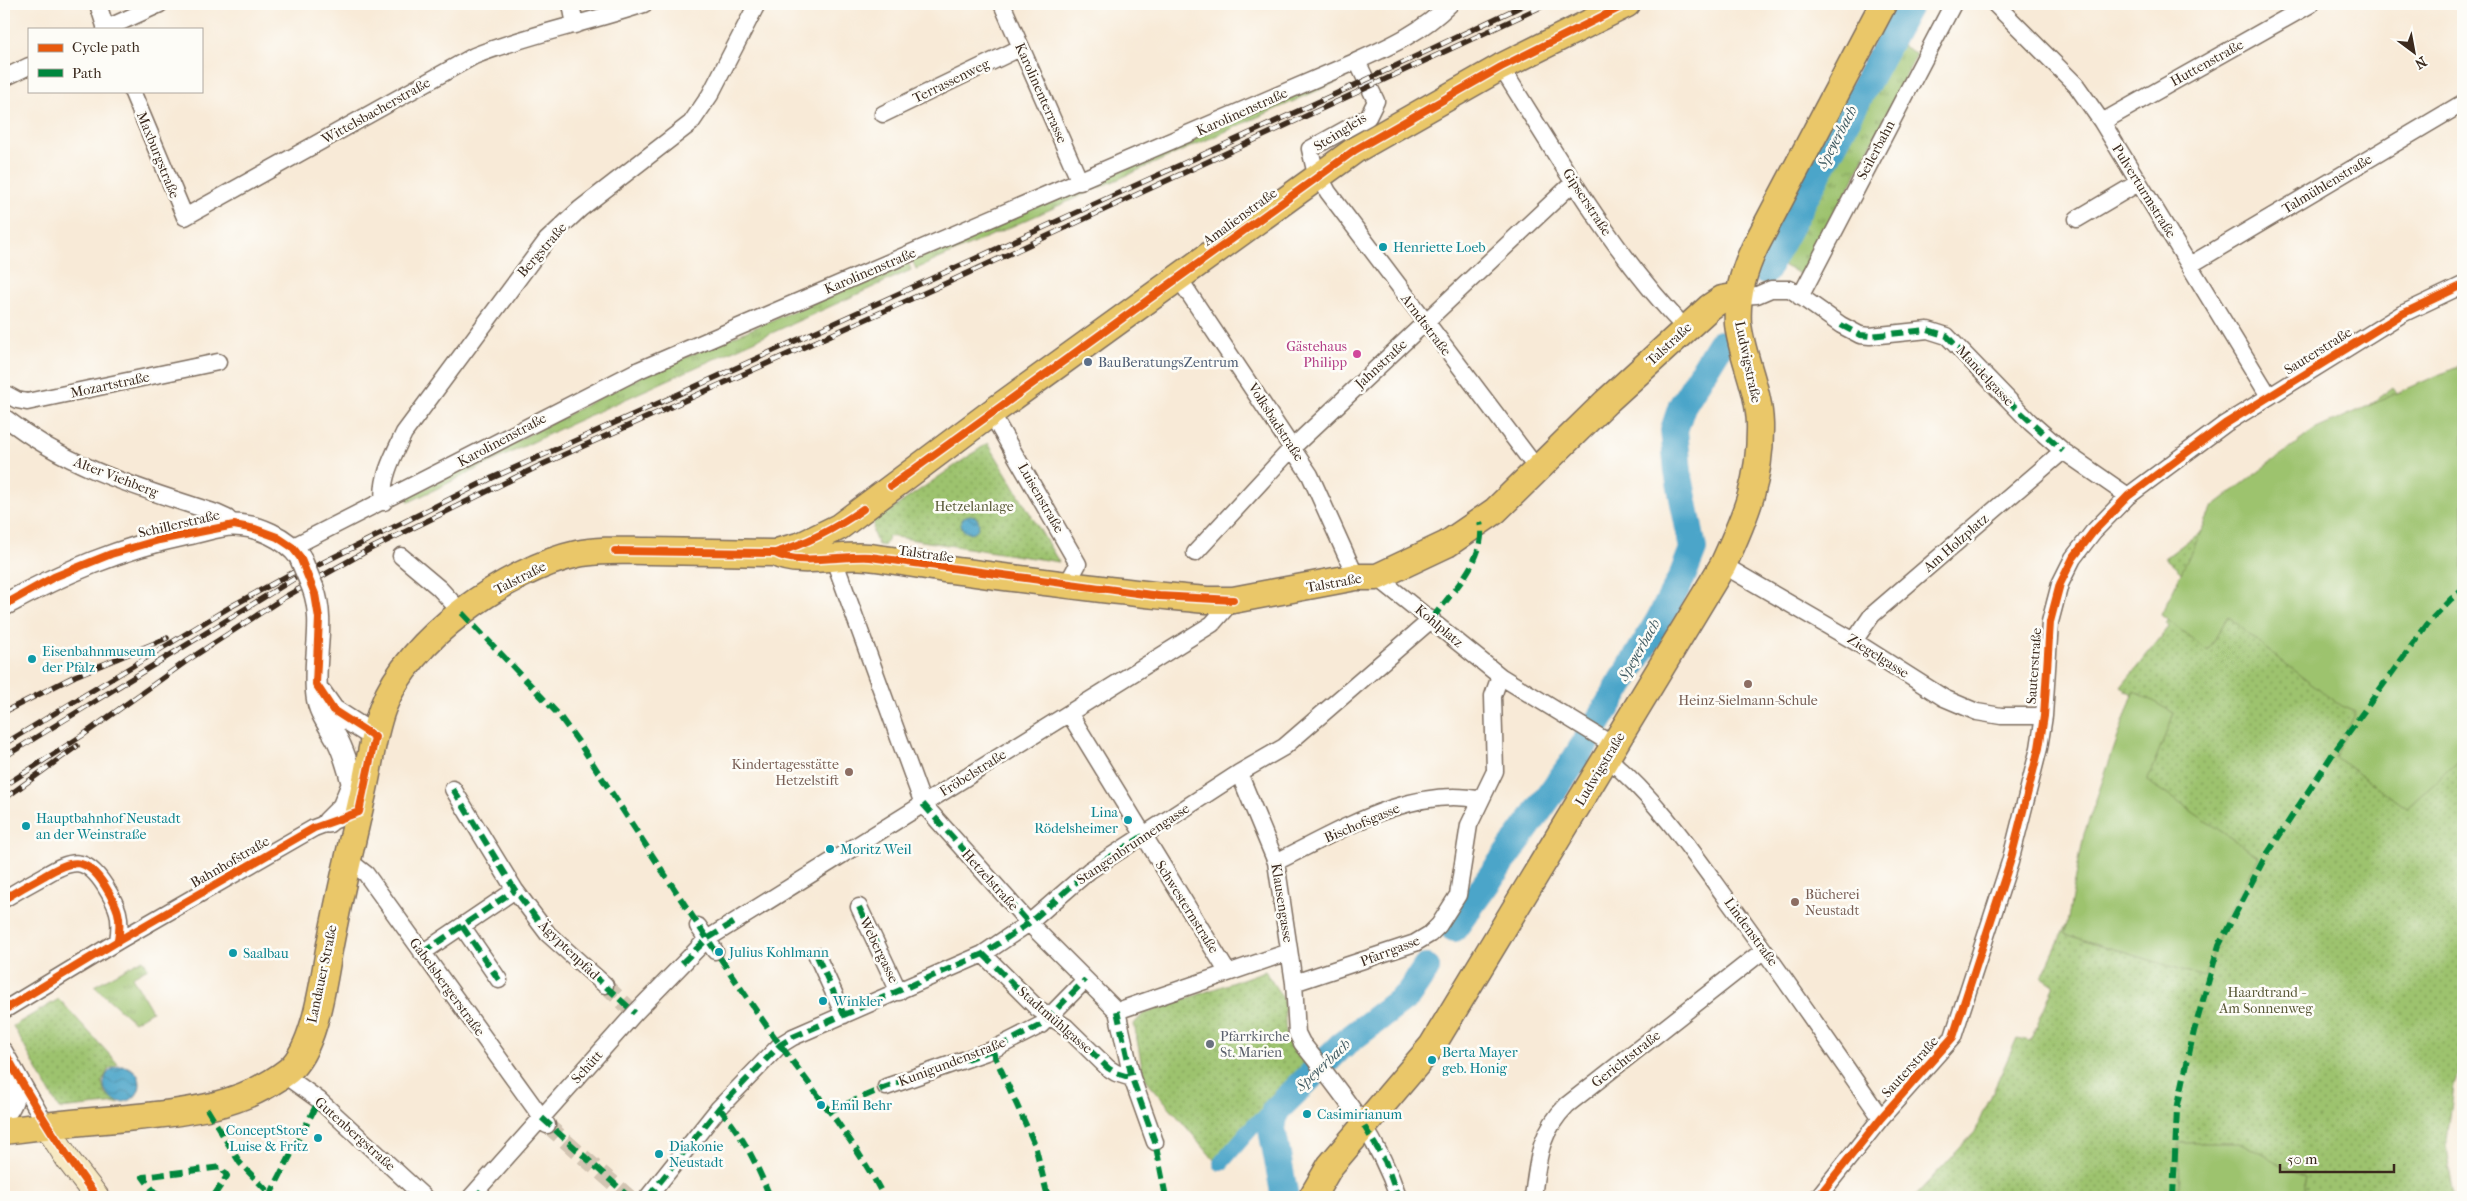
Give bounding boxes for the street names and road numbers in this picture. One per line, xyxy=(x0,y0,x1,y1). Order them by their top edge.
street label: Huttenstraße xyxy=(2167,36,2247,90)
street label: Karolinenterrasse xyxy=(1011,40,1071,146)
street label: Terrassenweg xyxy=(910,55,993,107)
street label: Wittelsbacherstraße xyxy=(318,74,433,148)
street label: Karolinenstraße xyxy=(1194,84,1290,140)
street label: Maxburgstraße xyxy=(133,109,183,201)
street label: Steingleis xyxy=(1311,109,1369,155)
street label: Seilerbahn xyxy=(1853,117,1899,183)
street label: Pulverturmstraße xyxy=(2108,141,2180,241)
street label: Talmühlenstraße xyxy=(2279,150,2375,218)
street label: Gipserstraße xyxy=(1559,165,1615,239)
street label: Amalienstraße xyxy=(1199,184,1280,250)
street label: Bergstraße xyxy=(514,219,570,281)
street label: Karolinenstraße xyxy=(822,244,918,298)
street label: Arndtstraße xyxy=(1397,290,1455,359)
street label: Talstraße xyxy=(1643,319,1695,369)
street label: Ludwigstraße xyxy=(1731,320,1765,404)
street label: Sauterstraße xyxy=(2281,323,2355,379)
street label: Jahnstraße xyxy=(1351,336,1410,393)
street label: Mandelgasse xyxy=(1953,342,2017,410)
street label: Mozartstraße xyxy=(69,368,151,402)
street label: Volksbadstraße xyxy=(1244,379,1308,464)
street label: Karolinenstraße xyxy=(455,409,549,471)
street label: Alter Viehberg xyxy=(70,453,161,501)
street label: Luisenstraße xyxy=(1014,460,1068,536)
street label: Schillerstraße xyxy=(137,506,221,542)
street label: Am Holzplatz xyxy=(1919,510,1992,577)
street label: Talstraße xyxy=(897,542,955,566)
street label: Talstraße xyxy=(491,558,549,598)
street label: Talstraße xyxy=(1305,570,1363,596)
street label: Kohlplatz xyxy=(1411,601,1467,651)
street label: Sauterstraße xyxy=(2023,627,2045,705)
street label: Ziegelgasse xyxy=(1844,630,1912,682)
street label: Ludwigstraße xyxy=(1571,729,1629,809)
street label: Fröbelstraße xyxy=(936,746,1010,800)
street label: Bischofsgasse xyxy=(1322,799,1402,847)
street label: Stangenbrunnengasse xyxy=(1073,800,1193,888)
street label: Bahnhofstraße xyxy=(188,833,272,891)
street label: Hetzelstraße xyxy=(958,846,1022,914)
street label: Schwesternstraße xyxy=(1152,857,1222,957)
street label: Klausengasse xyxy=(1267,862,1297,944)
street label: Lindenstraße xyxy=(1720,894,1782,970)
street label: Webergasse xyxy=(855,913,902,986)
street label: Ägyptenpfad xyxy=(534,916,603,983)
street label: Landauer Straße xyxy=(303,923,341,1025)
street label: Pfarrgasse xyxy=(1358,932,1422,970)
street label: Gabelsbergerstraße xyxy=(406,935,488,1040)
street label: Stadtmühlgasse xyxy=(1014,983,1096,1057)
street label: Gerichtstraße xyxy=(1588,1027,1664,1091)
street label: Sauterstraße xyxy=(1878,1033,1942,1101)
street label: Kunigundenstraße xyxy=(896,1034,1008,1090)
street label: Schütt xyxy=(568,1047,606,1087)
street label: Gutenbergstraße xyxy=(311,1093,399,1175)

